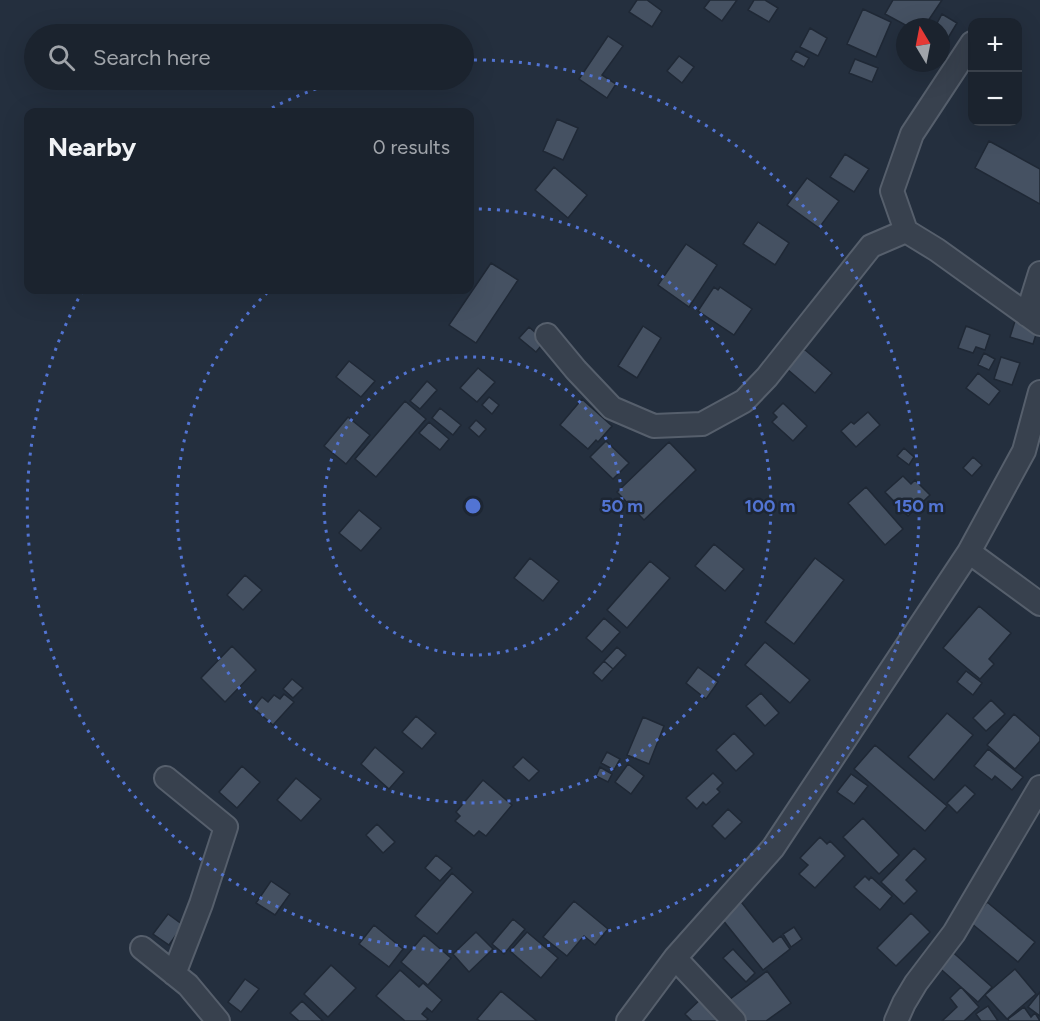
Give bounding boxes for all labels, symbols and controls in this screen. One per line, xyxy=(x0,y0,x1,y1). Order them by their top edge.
north arrow xyxy=(896,18,950,72)
map controls xyxy=(968,18,1022,126)
button: + xyxy=(968,18,1022,72)
search box xyxy=(24,24,474,90)
icon: search xyxy=(45,41,78,74)
text: Search here xyxy=(93,44,211,71)
button: − xyxy=(968,72,1022,126)
text: Nearby xyxy=(48,131,136,163)
text: 0 results xyxy=(373,135,450,159)
text: 50 m xyxy=(601,495,643,517)
text: 100 m xyxy=(745,495,795,517)
text: 150 m xyxy=(894,495,944,517)
centre of rings xyxy=(463,496,483,516)

